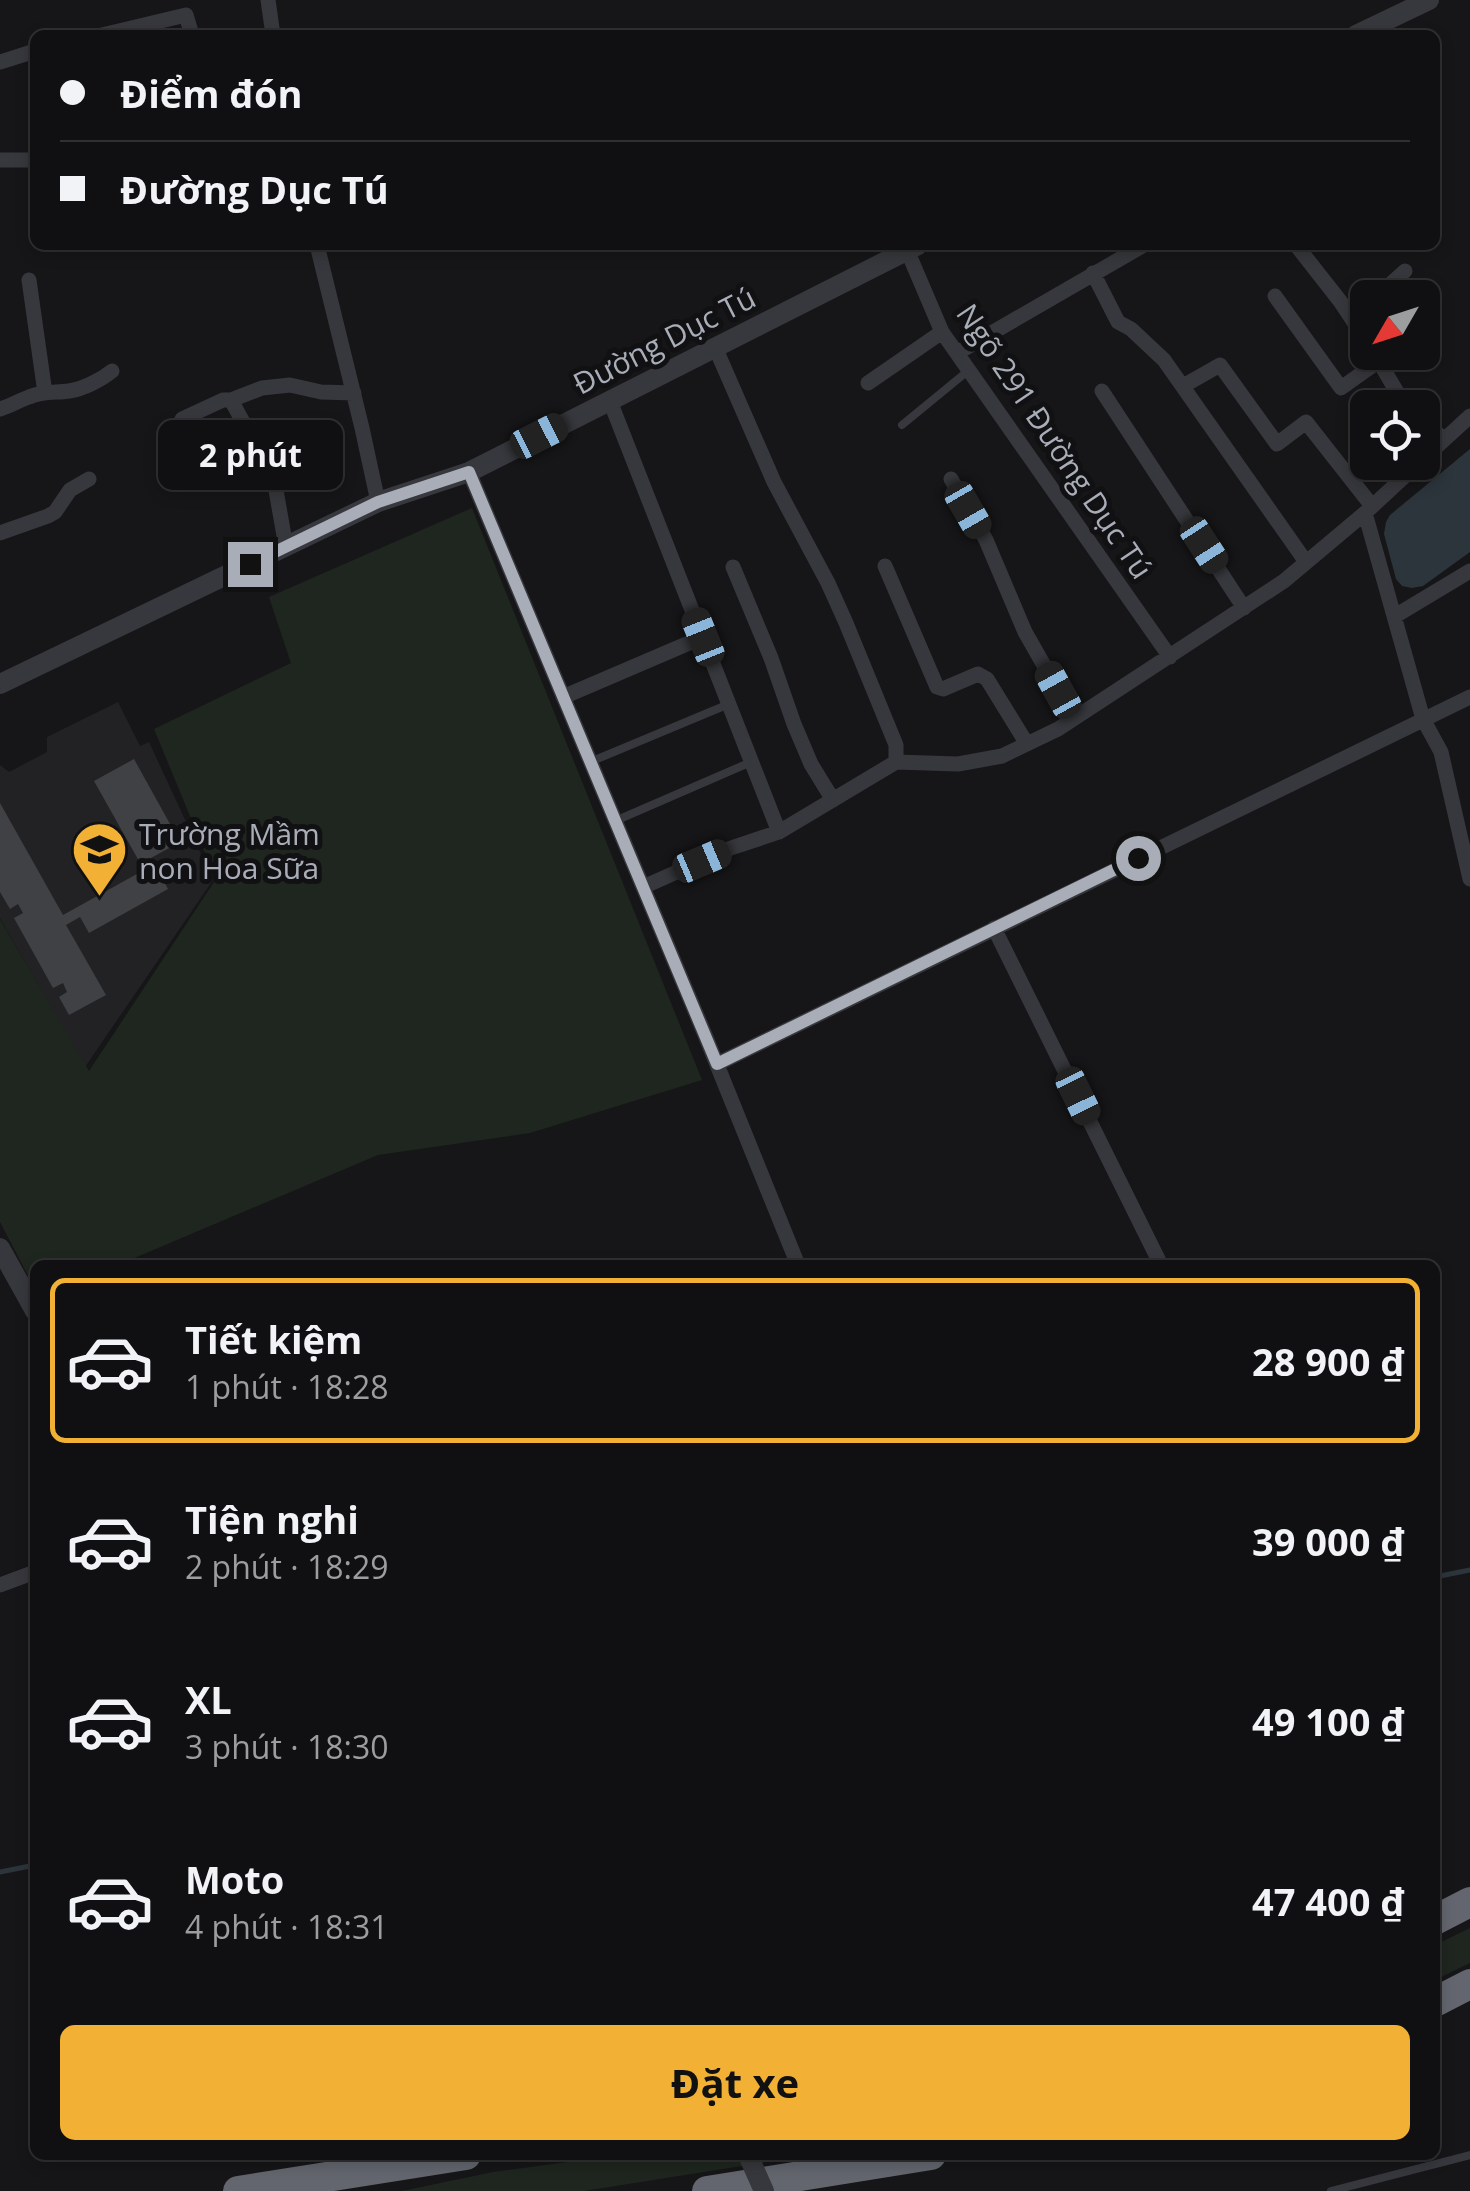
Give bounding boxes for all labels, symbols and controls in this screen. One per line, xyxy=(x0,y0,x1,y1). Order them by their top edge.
text: Điểm đón xyxy=(120,67,303,119)
text: Đường Dục Tú xyxy=(120,163,389,215)
street label: Đường Dục Tú xyxy=(566,276,762,404)
north arrow xyxy=(1350,280,1440,370)
map controls xyxy=(1350,280,1440,480)
street label: Ngõ 291 Đường Dục Tú xyxy=(948,295,1162,587)
button: locate xyxy=(1350,390,1440,480)
car xyxy=(505,409,573,463)
callout: 2 phút xyxy=(158,419,342,489)
text: 2 phút xyxy=(199,433,302,476)
car xyxy=(940,477,996,543)
car xyxy=(1175,512,1233,578)
route end xyxy=(228,542,273,587)
car xyxy=(678,604,728,670)
car xyxy=(1030,656,1086,724)
place label: Trường Mầm non Hoa Sữa xyxy=(139,813,320,888)
school or university icon: Trường Mầm non Hoa Sữa xyxy=(70,820,130,899)
car xyxy=(669,835,735,887)
route start xyxy=(1116,836,1161,881)
car xyxy=(1051,1062,1105,1130)
text: Tiết kiệm xyxy=(185,1313,362,1365)
icon: car xyxy=(65,1316,155,1406)
text: 28 900 ₫ xyxy=(1252,1335,1405,1387)
text: 1 phút · 18:28 xyxy=(185,1365,388,1408)
text: Tiện nghi xyxy=(185,1493,359,1545)
icon: car xyxy=(65,1496,155,1586)
text: 39 000 ₫ xyxy=(1252,1515,1405,1567)
text: 2 phút · 18:29 xyxy=(185,1545,388,1588)
text: XL xyxy=(185,1673,232,1725)
icon: car xyxy=(65,1676,155,1766)
text: 49 100 ₫ xyxy=(1252,1695,1405,1747)
text: 3 phút · 18:30 xyxy=(185,1725,388,1768)
text: Moto xyxy=(185,1853,284,1905)
icon: car xyxy=(65,1856,155,1946)
text: 47 400 ₫ xyxy=(1252,1875,1405,1927)
text: 4 phút · 18:31 xyxy=(185,1905,388,1948)
button: Đặt xe xyxy=(60,2025,1410,2140)

